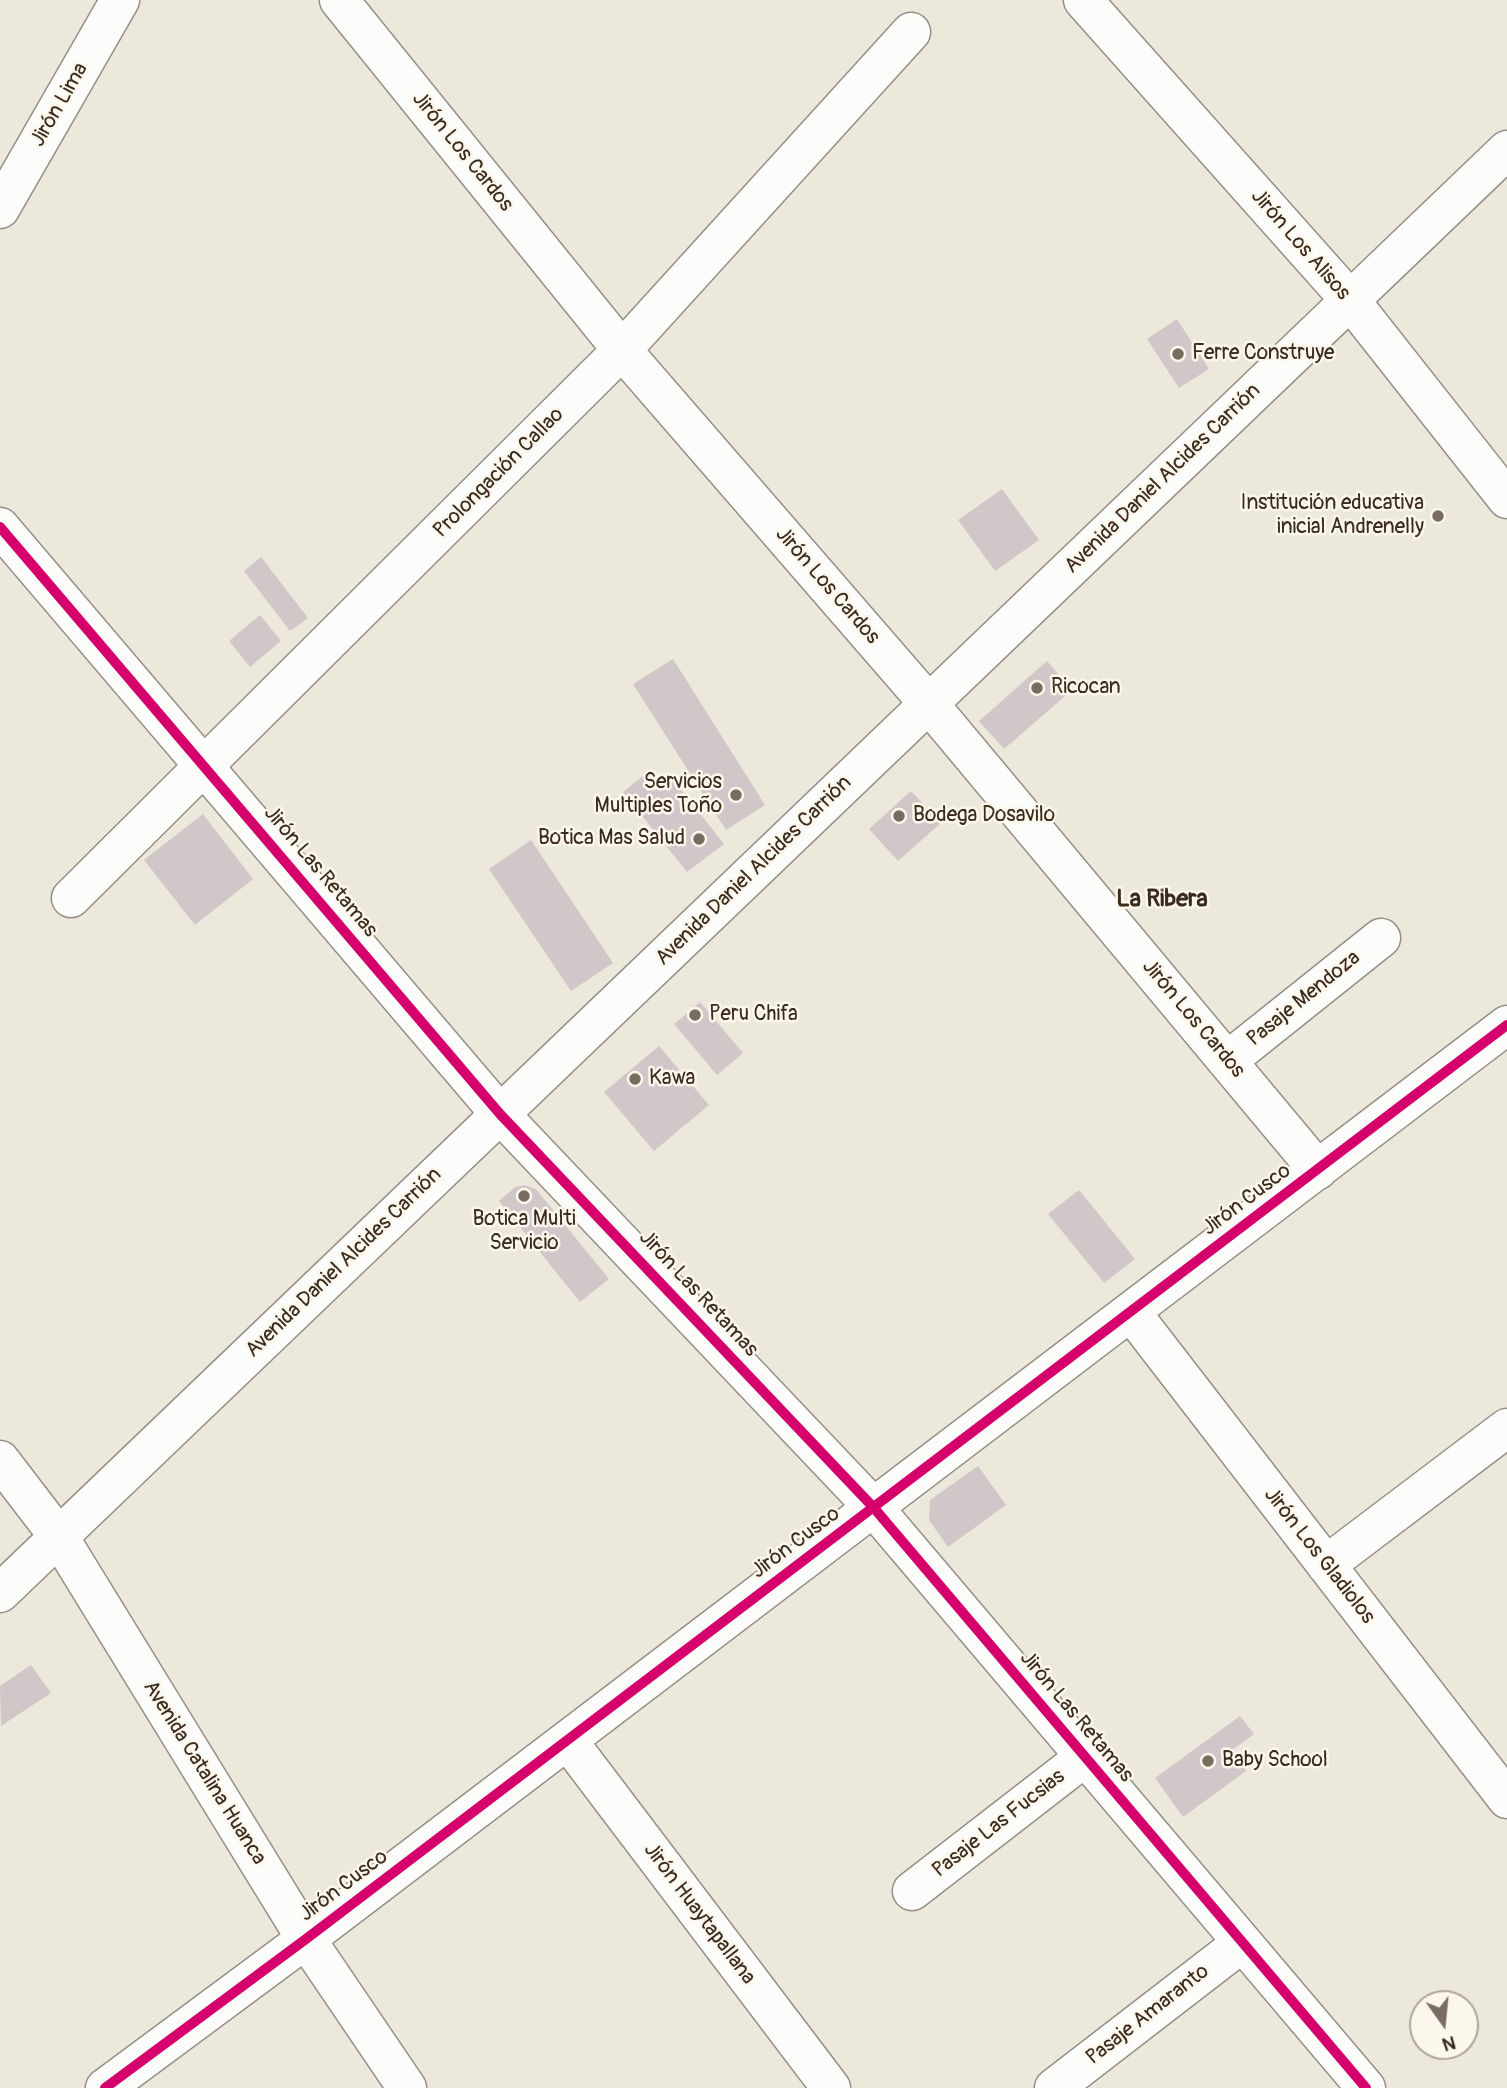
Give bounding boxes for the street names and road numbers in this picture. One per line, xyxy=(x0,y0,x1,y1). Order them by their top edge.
street label: Jirón Lima xyxy=(26,59,94,151)
street label: Jirón Los Cardos xyxy=(406,87,518,217)
street label: Jirón Los Alisos xyxy=(1245,184,1355,306)
street label: Avenida Daniel Alcides Carrión xyxy=(1060,379,1266,579)
street label: Prolongación Callao xyxy=(429,403,569,543)
street label: Jirón Los Cardos xyxy=(769,522,885,650)
street label: Avenida Daniel Alcides Carrión xyxy=(651,771,857,971)
street label: Jirón Las Retamas xyxy=(258,801,382,943)
street label: Pasaje Mendoza xyxy=(1242,946,1366,1052)
street label: Jirón Los Cardos xyxy=(1136,955,1250,1083)
street label: Jirón Cusco xyxy=(1198,1159,1296,1241)
street label: Avenida Daniel Alcides Carrión xyxy=(241,1163,447,1363)
street label: Jirón Las Retamas xyxy=(633,1226,763,1362)
street label: Jirón Los Gladiolos xyxy=(1258,1483,1380,1629)
street label: Jirón Cusco xyxy=(747,1502,845,1584)
street label: Jirón Las Retamas xyxy=(1014,1646,1138,1788)
street label: Avenida Catalina Huanca xyxy=(137,1676,271,1870)
street label: Pasaje Las Fucsias xyxy=(928,1764,1070,1884)
street label: Jirón Huaytapallana xyxy=(638,1838,760,1990)
street label: Jirón Cusco xyxy=(295,1845,393,1927)
street label: Pasaje Amaranto xyxy=(1082,1959,1214,2071)

